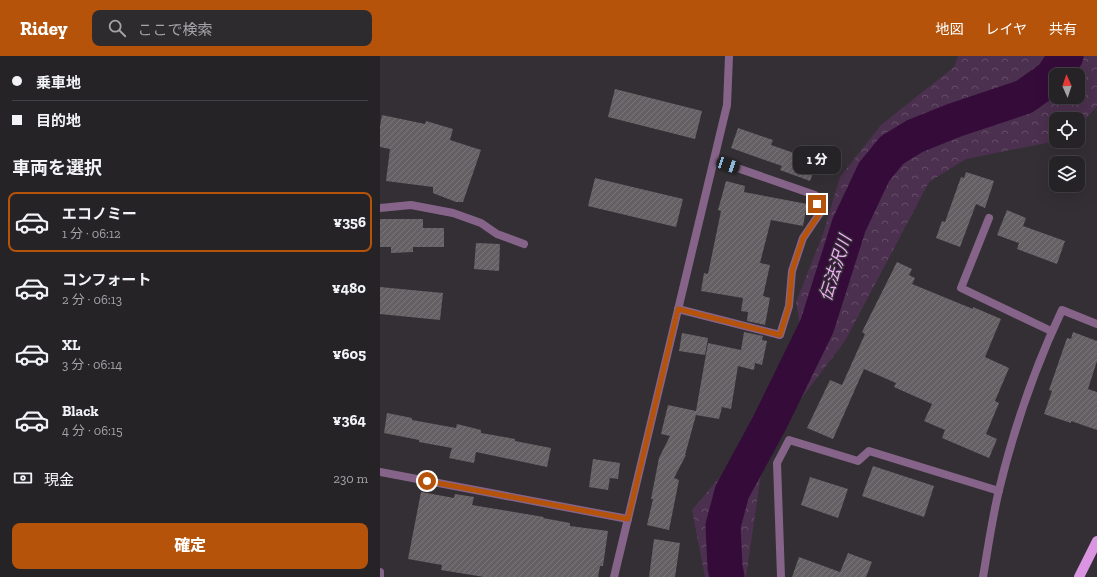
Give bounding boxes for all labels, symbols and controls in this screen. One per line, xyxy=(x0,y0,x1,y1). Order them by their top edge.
search box xyxy=(92,10,372,46)
text: Ridey xyxy=(20,17,68,40)
icon: search xyxy=(106,17,128,39)
text: ここで検索 xyxy=(138,21,213,39)
text: 地図 xyxy=(935,21,963,38)
text: レイヤ xyxy=(985,21,1027,38)
text: 共有 xyxy=(1049,21,1077,38)
north arrow xyxy=(1049,68,1085,104)
map controls xyxy=(1049,68,1085,192)
text: 乗車地 xyxy=(36,74,81,92)
text: 目的地 xyxy=(36,112,81,130)
button: locate xyxy=(1049,112,1085,148)
callout: 1 分 xyxy=(793,146,841,174)
text: 1 分 xyxy=(807,152,827,167)
car xyxy=(715,155,741,175)
button: layers xyxy=(1049,156,1085,192)
text: 車両を選択 xyxy=(12,157,102,179)
route end xyxy=(808,195,826,213)
icon: car xyxy=(14,204,50,240)
text: エコノミー xyxy=(62,205,137,223)
text: ¥356 xyxy=(333,213,366,231)
text: 1 分 · 06:12 xyxy=(62,226,121,241)
water label: 伝法沢川 xyxy=(815,231,856,303)
icon: car xyxy=(14,270,50,306)
text: コンフォート xyxy=(62,271,152,289)
text: ¥480 xyxy=(332,279,366,297)
text: 2 分 · 06:13 xyxy=(62,292,122,307)
icon: car xyxy=(14,336,50,372)
text: XL xyxy=(62,336,80,354)
text: ¥605 xyxy=(333,345,366,363)
text: 3 分 · 06:14 xyxy=(62,357,122,372)
icon: car xyxy=(14,402,50,438)
text: Black xyxy=(62,402,99,420)
text: ¥364 xyxy=(332,411,366,429)
text: 4 分 · 06:15 xyxy=(62,423,123,438)
icon: cash xyxy=(12,467,34,489)
text: 現金 xyxy=(44,471,74,489)
text: 230 m xyxy=(333,471,368,486)
route start xyxy=(418,472,436,490)
button: 確定 xyxy=(12,523,368,569)

